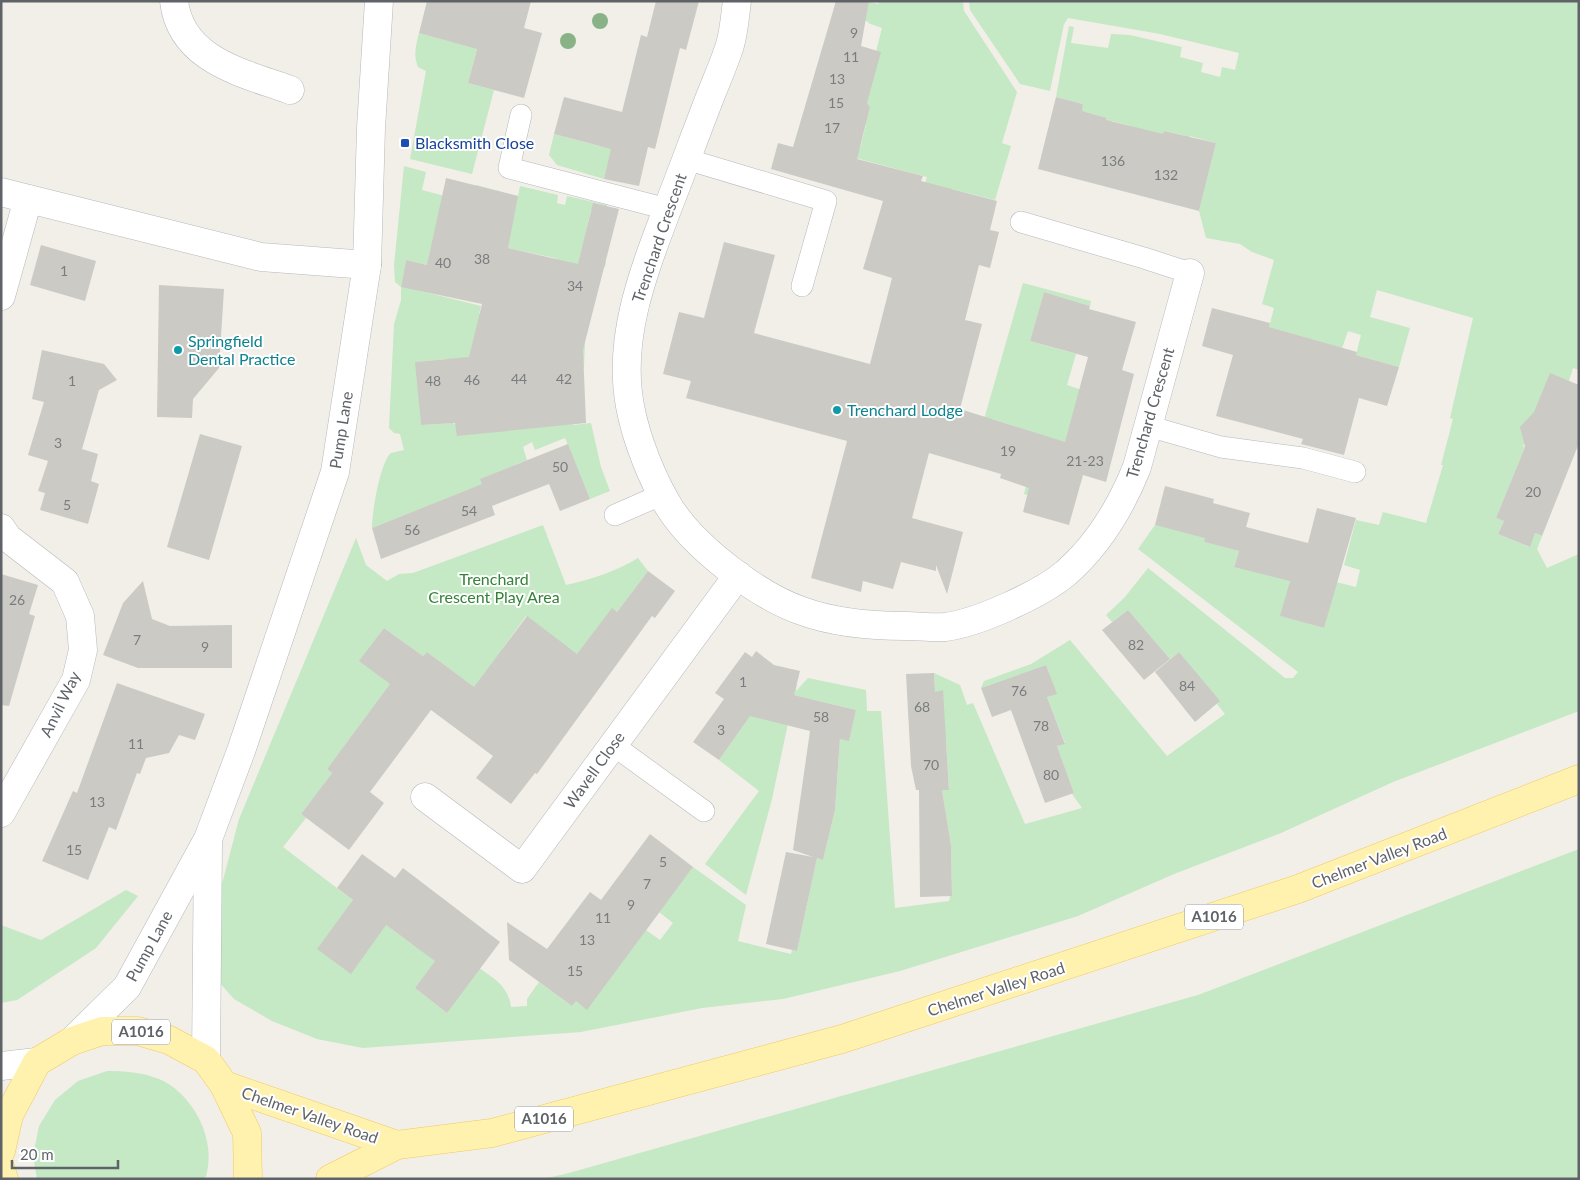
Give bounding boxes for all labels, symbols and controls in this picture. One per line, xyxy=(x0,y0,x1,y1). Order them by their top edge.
house number: 9 xyxy=(850,24,858,41)
house number: 11 xyxy=(843,48,859,65)
house number: 13 xyxy=(829,70,845,87)
house number: 15 xyxy=(828,94,844,111)
house number: 17 xyxy=(824,119,840,136)
place label: Blacksmith Close xyxy=(415,133,534,152)
marker: Blacksmith Close xyxy=(399,137,411,149)
house number: 136 xyxy=(1101,152,1125,169)
house number: 132 xyxy=(1154,166,1178,183)
street label: Trenchard Crescent xyxy=(627,170,690,305)
house number: 38 xyxy=(474,250,490,267)
house number: 40 xyxy=(435,254,451,271)
house number: 1 xyxy=(60,262,68,279)
house number: 34 xyxy=(567,277,583,294)
place label: Springfield Dental Practice xyxy=(188,331,295,368)
marker: Springfield Dental Practice xyxy=(172,344,184,356)
street label: Trenchard Crescent xyxy=(1122,345,1177,481)
house number: 44 xyxy=(511,370,527,387)
house number: 42 xyxy=(556,370,572,387)
house number: 46 xyxy=(464,371,480,388)
house number: 1 xyxy=(68,372,76,389)
house number: 48 xyxy=(425,372,441,389)
street label: Pump Lane xyxy=(325,390,356,470)
place label: Trenchard Lodge xyxy=(847,400,963,419)
marker: Trenchard Lodge xyxy=(831,404,843,416)
house number: 3 xyxy=(54,434,62,451)
house number: 19 xyxy=(1000,442,1016,459)
house number: 21-23 xyxy=(1066,452,1104,469)
house number: 50 xyxy=(552,458,568,475)
house number: 20 xyxy=(1525,483,1541,500)
house number: 5 xyxy=(63,496,71,513)
house number: 54 xyxy=(461,502,477,519)
house number: 56 xyxy=(404,521,420,538)
park label: Trenchard Crescent Play Area xyxy=(428,569,560,606)
house number: 26 xyxy=(9,591,25,608)
house number: 7 xyxy=(133,631,141,648)
house number: 82 xyxy=(1128,636,1144,653)
house number: 9 xyxy=(201,638,209,655)
street label: Anvil Way xyxy=(35,667,84,740)
house number: 1 xyxy=(739,673,747,690)
house number: 84 xyxy=(1179,677,1195,694)
house number: 76 xyxy=(1011,682,1027,699)
house number: 68 xyxy=(914,698,930,715)
house number: 58 xyxy=(813,708,829,725)
house number: 78 xyxy=(1033,717,1049,734)
house number: 3 xyxy=(717,721,725,738)
street label: Wavell Close xyxy=(559,728,628,812)
house number: 11 xyxy=(128,735,144,752)
house number: 70 xyxy=(923,756,939,773)
house number: 80 xyxy=(1043,766,1059,783)
house number: 13 xyxy=(89,793,105,810)
street label: Chelmer Valley Road xyxy=(1309,823,1449,892)
house number: 15 xyxy=(66,841,82,858)
house number: 5 xyxy=(659,853,667,870)
house number: 7 xyxy=(643,875,651,892)
house number: 9 xyxy=(627,896,635,913)
road number: A1016 xyxy=(1185,904,1243,930)
street label: Pump Lane xyxy=(121,907,176,985)
house number: 11 xyxy=(595,909,611,926)
house number: 13 xyxy=(579,931,595,948)
street label: Chelmer Valley Road xyxy=(925,957,1067,1020)
house number: 15 xyxy=(567,962,583,979)
road number: A1016 xyxy=(112,1020,170,1044)
street label: Chelmer Valley Road xyxy=(239,1082,381,1147)
road number: A1016 xyxy=(515,1106,573,1132)
scale bar xyxy=(12,1138,119,1170)
text: 20 m xyxy=(20,1145,54,1163)

